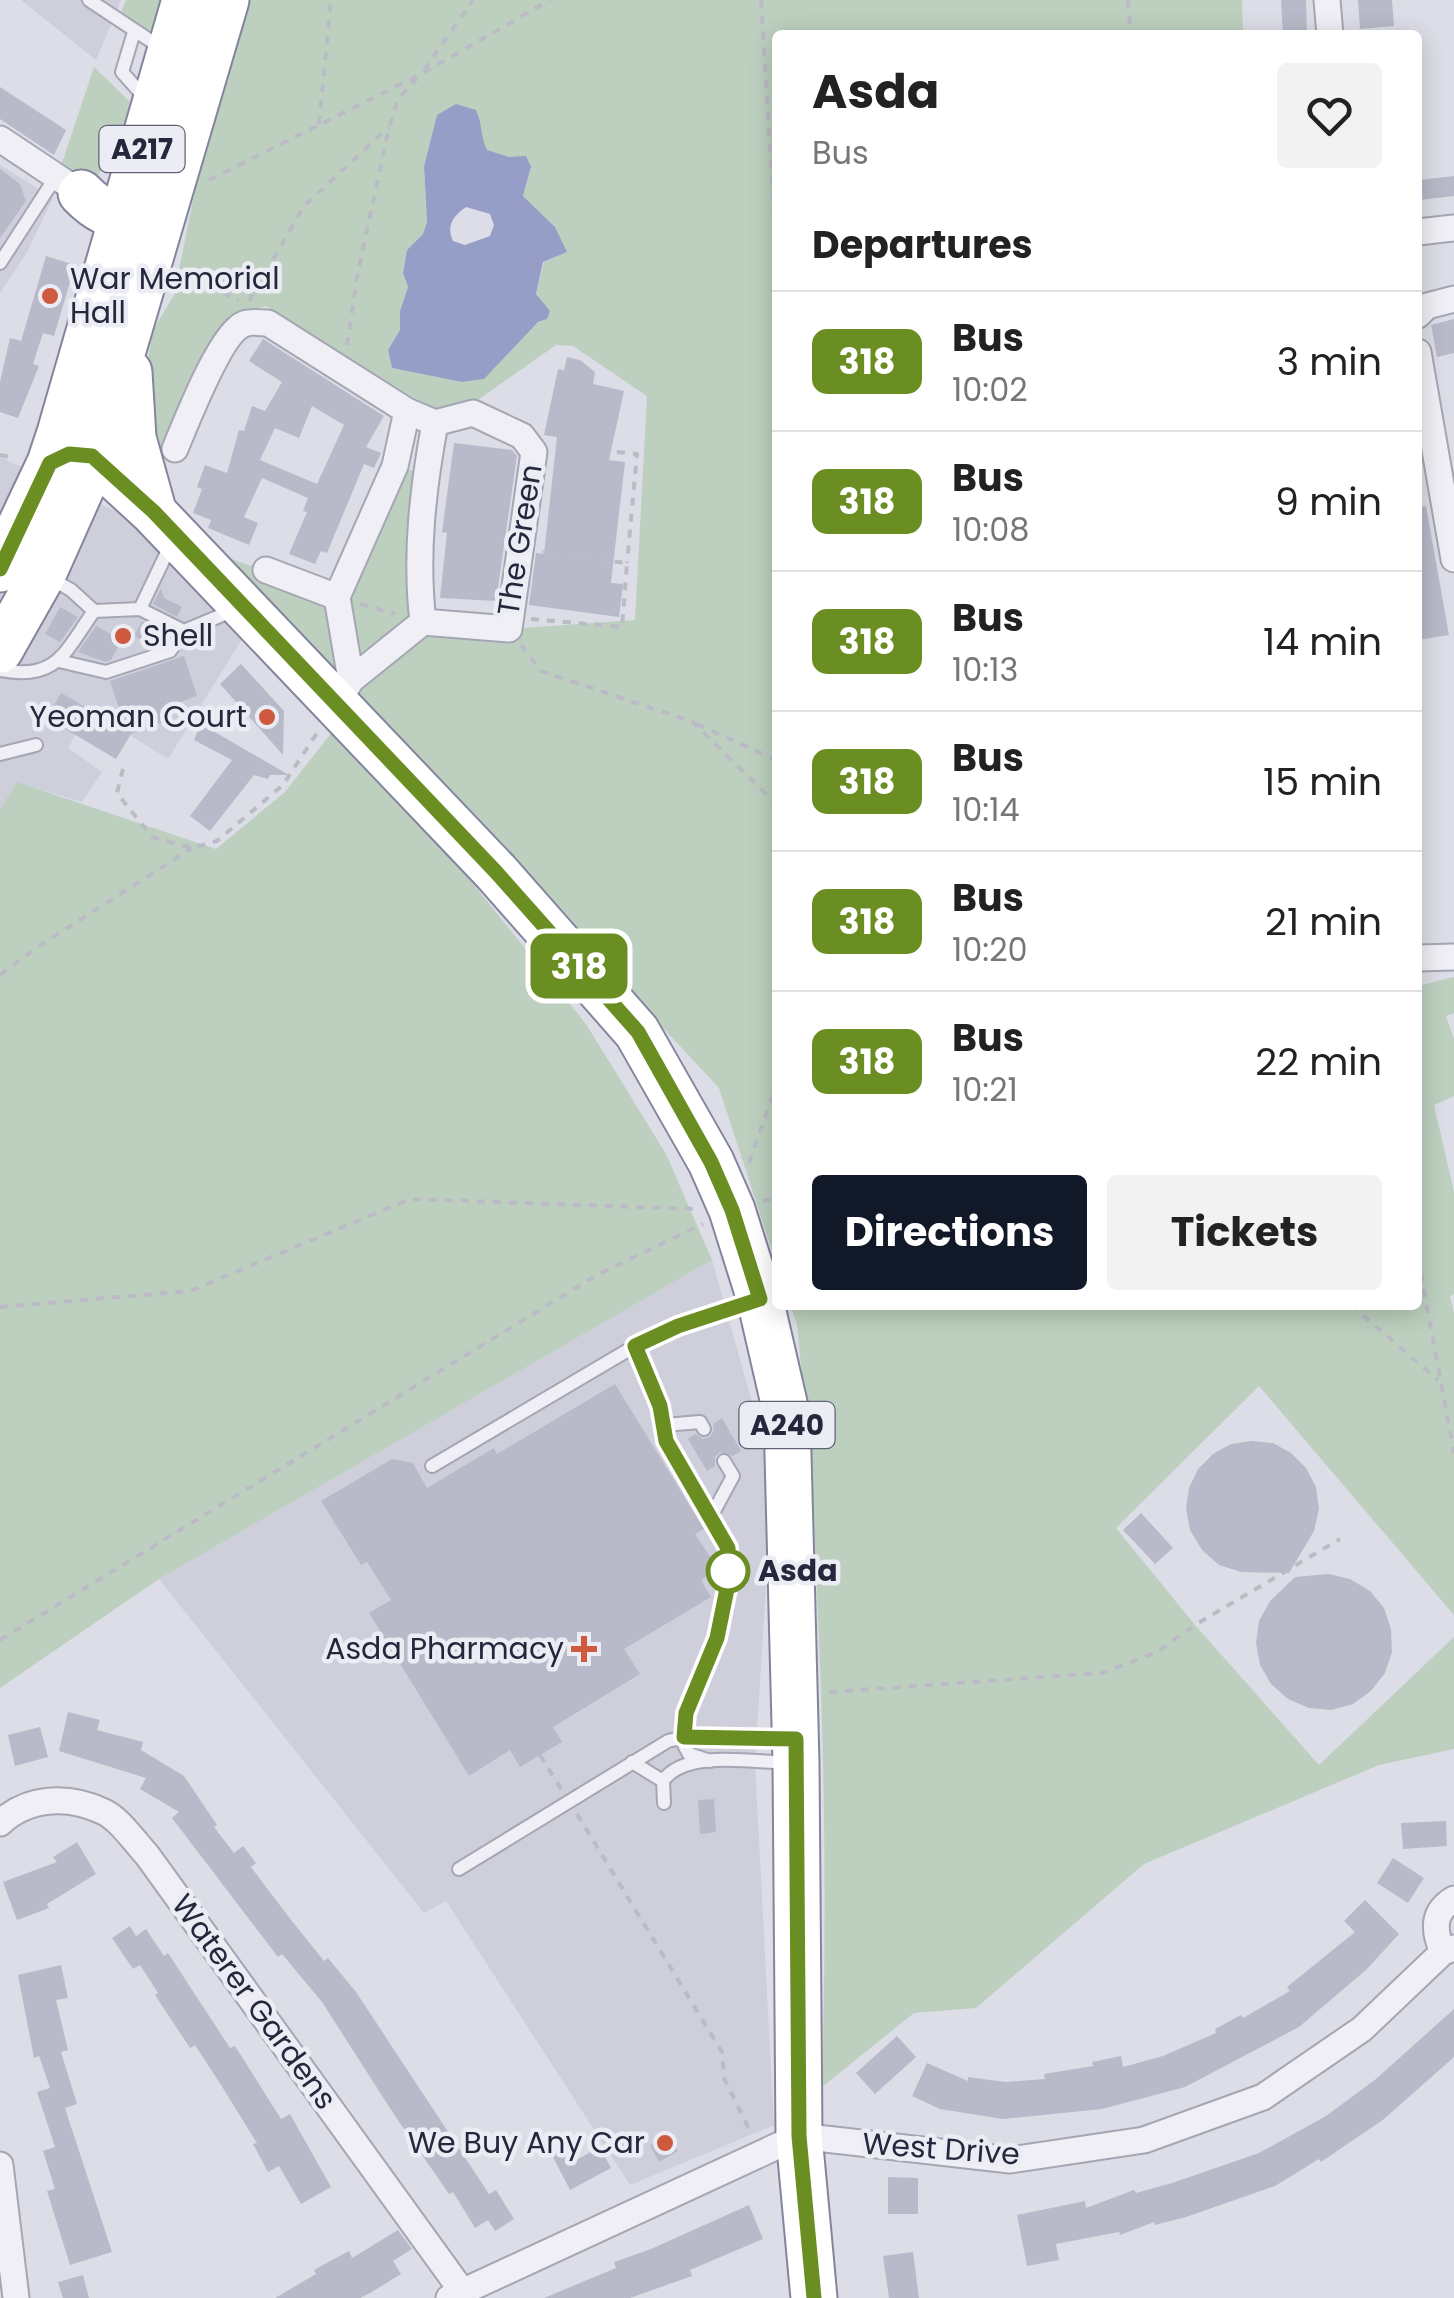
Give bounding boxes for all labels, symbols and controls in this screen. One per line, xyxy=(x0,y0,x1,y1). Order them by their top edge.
text: Asda xyxy=(812,58,939,125)
button: heart xyxy=(1277,63,1382,168)
road number: A217 xyxy=(100,126,184,172)
text: Bus xyxy=(812,130,869,175)
text: Departures xyxy=(812,218,1033,271)
place label: War Memorial Hall xyxy=(70,257,280,334)
marker: War Memorial Hall xyxy=(39,285,61,307)
text: Bus xyxy=(952,311,1024,364)
text: 3 min xyxy=(1277,335,1382,388)
text: 318 xyxy=(838,337,896,386)
text: 10:02 xyxy=(952,367,1028,412)
text: Bus xyxy=(952,451,1024,504)
street label: The Green xyxy=(486,461,553,619)
text: 9 min xyxy=(1275,475,1382,528)
text: 318 xyxy=(838,477,896,526)
text: 10:08 xyxy=(952,507,1029,552)
text: Bus xyxy=(952,591,1024,644)
place label: Shell xyxy=(143,614,213,657)
text: 14 min xyxy=(1263,615,1382,668)
text: 318 xyxy=(838,617,896,666)
marker: Shell xyxy=(112,625,134,647)
text: 10:13 xyxy=(952,647,1018,692)
place label: Yeoman Court xyxy=(30,695,247,738)
marker: Yeoman Court xyxy=(256,706,278,728)
text: Bus xyxy=(952,731,1024,784)
text: 15 min xyxy=(1263,755,1382,808)
text: 318 xyxy=(838,757,896,806)
text: 10:14 xyxy=(952,787,1020,832)
text: Bus xyxy=(952,871,1024,924)
text: 21 min xyxy=(1265,895,1382,948)
text: 318 xyxy=(838,897,896,946)
text: 10:20 xyxy=(952,927,1028,972)
line badge: 318 xyxy=(522,934,636,998)
text: 318 xyxy=(550,942,608,991)
text: Bus xyxy=(952,1011,1024,1064)
text: 22 min xyxy=(1255,1035,1382,1088)
text: 318 xyxy=(838,1037,896,1086)
text: 10:21 xyxy=(952,1067,1018,1112)
button: Directions xyxy=(812,1175,1087,1290)
button: Tickets xyxy=(1107,1175,1382,1290)
road number: A240 xyxy=(740,1402,834,1448)
place label: Asda xyxy=(758,1549,838,1592)
marker: Asda xyxy=(707,1550,749,1592)
place label: Asda Pharmacy xyxy=(325,1627,564,1670)
marker: Asda Pharmacy xyxy=(573,1638,595,1660)
street label: Waterer Gardens xyxy=(162,1885,347,2118)
place label: We Buy Any Car xyxy=(408,2121,645,2164)
street label: West Drive xyxy=(861,2122,1021,2175)
marker: We Buy Any Car xyxy=(654,2132,676,2154)

